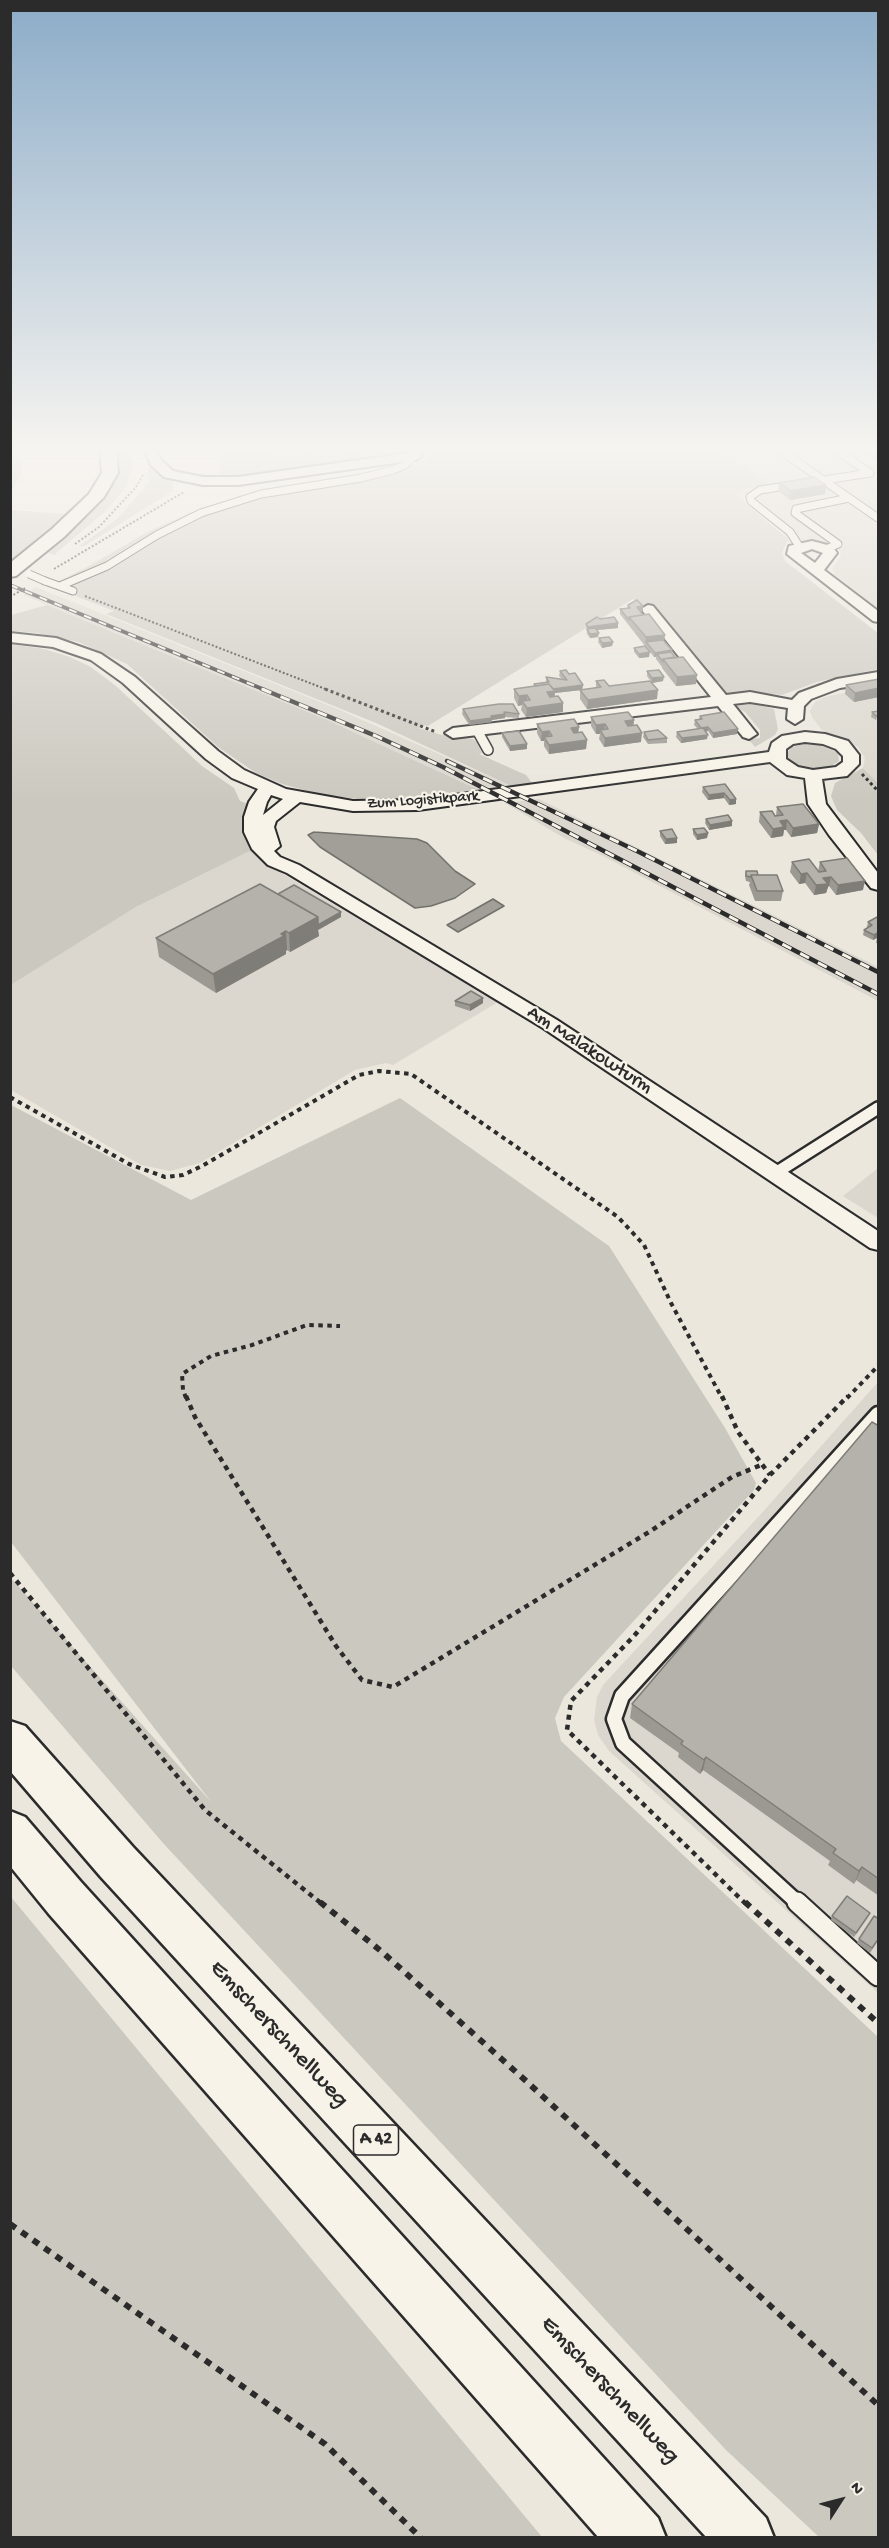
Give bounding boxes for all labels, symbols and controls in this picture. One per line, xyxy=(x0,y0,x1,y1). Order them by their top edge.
street label: Zum Logistikpark xyxy=(366,788,480,814)
street label: Am Malakowturm xyxy=(522,1001,656,1101)
street label: Emscherschnellweg xyxy=(202,1955,354,2115)
road number: A 42 xyxy=(354,2125,398,2155)
street label: Emscherschnellweg xyxy=(533,2311,685,2471)
north arrow xyxy=(811,2470,871,2530)
text: N xyxy=(845,2479,867,2499)

